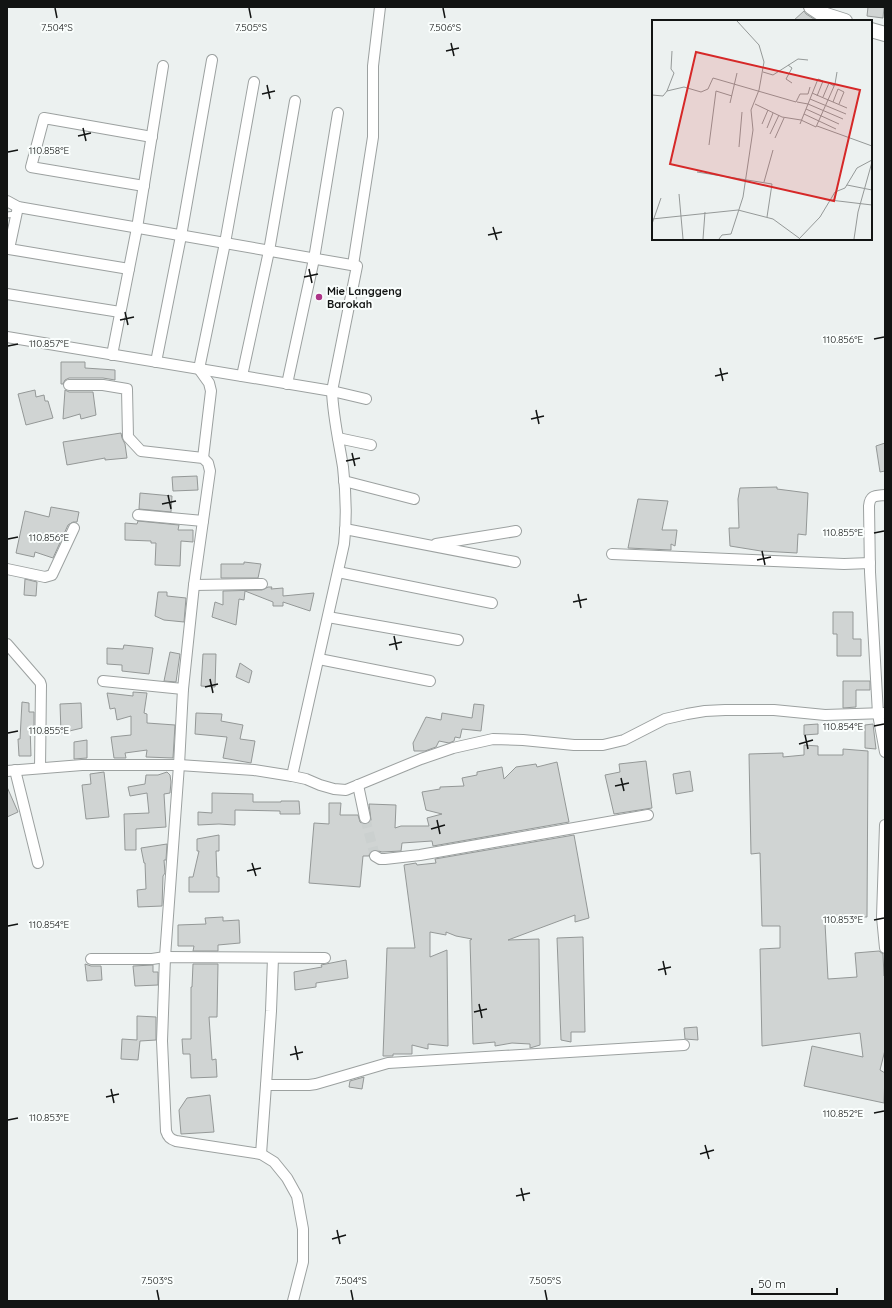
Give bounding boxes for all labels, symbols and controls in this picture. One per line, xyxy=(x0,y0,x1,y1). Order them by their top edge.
inset map xyxy=(652,20,872,240)
text: 7.504°S xyxy=(41,21,73,34)
text: 7.505°S xyxy=(235,21,267,34)
text: 7.506°S xyxy=(429,21,461,34)
text: 110.858°E xyxy=(29,144,70,157)
place label: Mie Langgeng Barokah xyxy=(327,284,402,311)
marker: Mie Langgeng Barokah xyxy=(314,292,324,302)
text: 110.856°E xyxy=(823,333,864,346)
text: 110.857°E xyxy=(29,337,69,350)
text: 110.855°E xyxy=(823,526,864,539)
text: 110.856°E xyxy=(29,531,70,544)
text: 110.854°E xyxy=(823,720,863,733)
text: 110.855°E xyxy=(29,724,70,737)
text: 110.853°E xyxy=(823,913,863,926)
text: 110.854°E xyxy=(29,918,69,931)
text: 110.852°E xyxy=(823,1107,864,1120)
text: 110.853°E xyxy=(29,1111,69,1124)
scale bar xyxy=(752,1270,837,1296)
text: 7.503°S xyxy=(141,1274,173,1287)
text: 7.504°S xyxy=(335,1274,367,1287)
text: 7.505°S xyxy=(529,1274,561,1287)
text: 50 m xyxy=(758,1276,786,1291)

